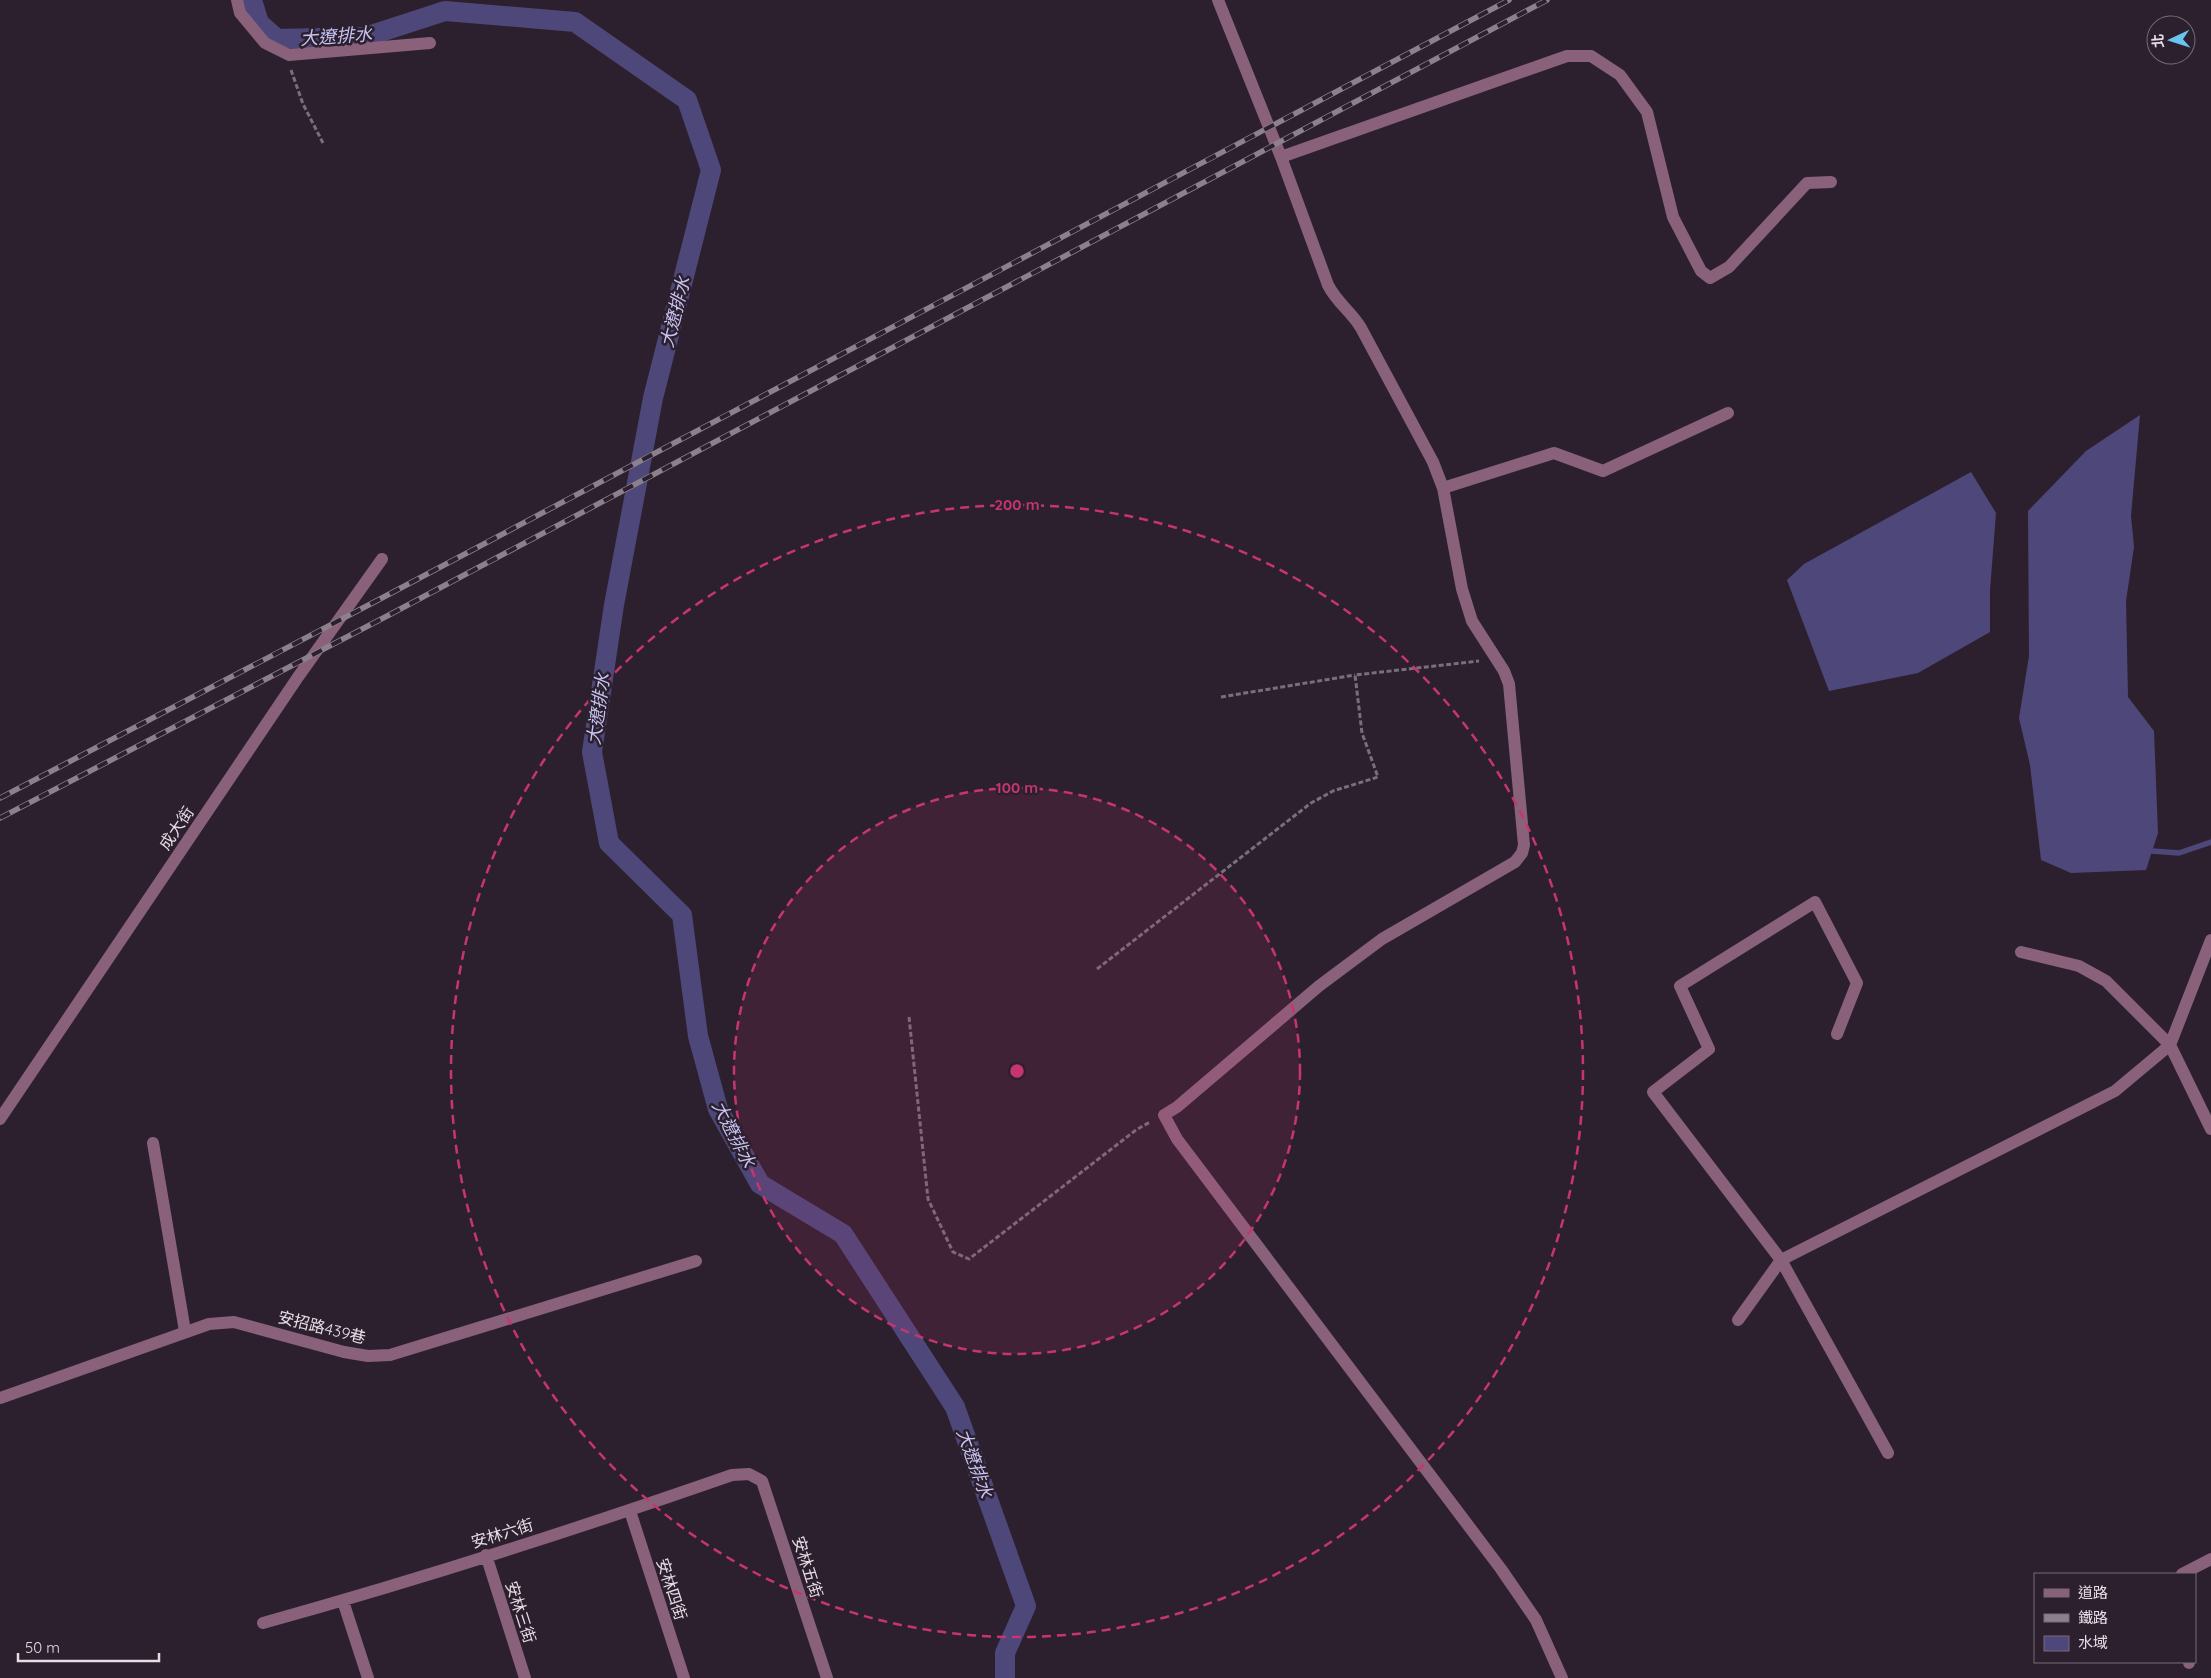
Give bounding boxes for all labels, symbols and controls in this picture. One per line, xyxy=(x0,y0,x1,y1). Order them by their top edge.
north arrow xyxy=(2146,15,2196,65)
water label: 大遼排水 xyxy=(299,22,374,50)
text: 北 xyxy=(2149,33,2167,49)
water label: 大遼排水 xyxy=(655,273,695,350)
text: 200 m xyxy=(995,495,1040,514)
water label: 大遼排水 xyxy=(582,671,615,746)
text: 100 m xyxy=(996,778,1038,797)
street label: 成大街 xyxy=(154,803,198,853)
centre of rings xyxy=(1008,1062,1026,1080)
water label: 大遼排水 xyxy=(707,1097,761,1172)
street label: 安招路439巷 xyxy=(276,1306,368,1348)
water label: 大遼排水 xyxy=(952,1425,998,1502)
street label: 安林六街 xyxy=(468,1514,536,1552)
street label: 安林五街 xyxy=(789,1533,827,1601)
street label: 安林四街 xyxy=(653,1555,691,1623)
legend xyxy=(2034,1573,2196,1663)
street label: 安林三街 xyxy=(502,1578,540,1646)
text: 道路 xyxy=(2078,1583,2108,1602)
text: 鐵路 xyxy=(2078,1608,2108,1627)
scale bar xyxy=(18,1630,159,1662)
text: 水域 xyxy=(2078,1633,2108,1652)
text: 50 m xyxy=(25,1638,60,1657)

